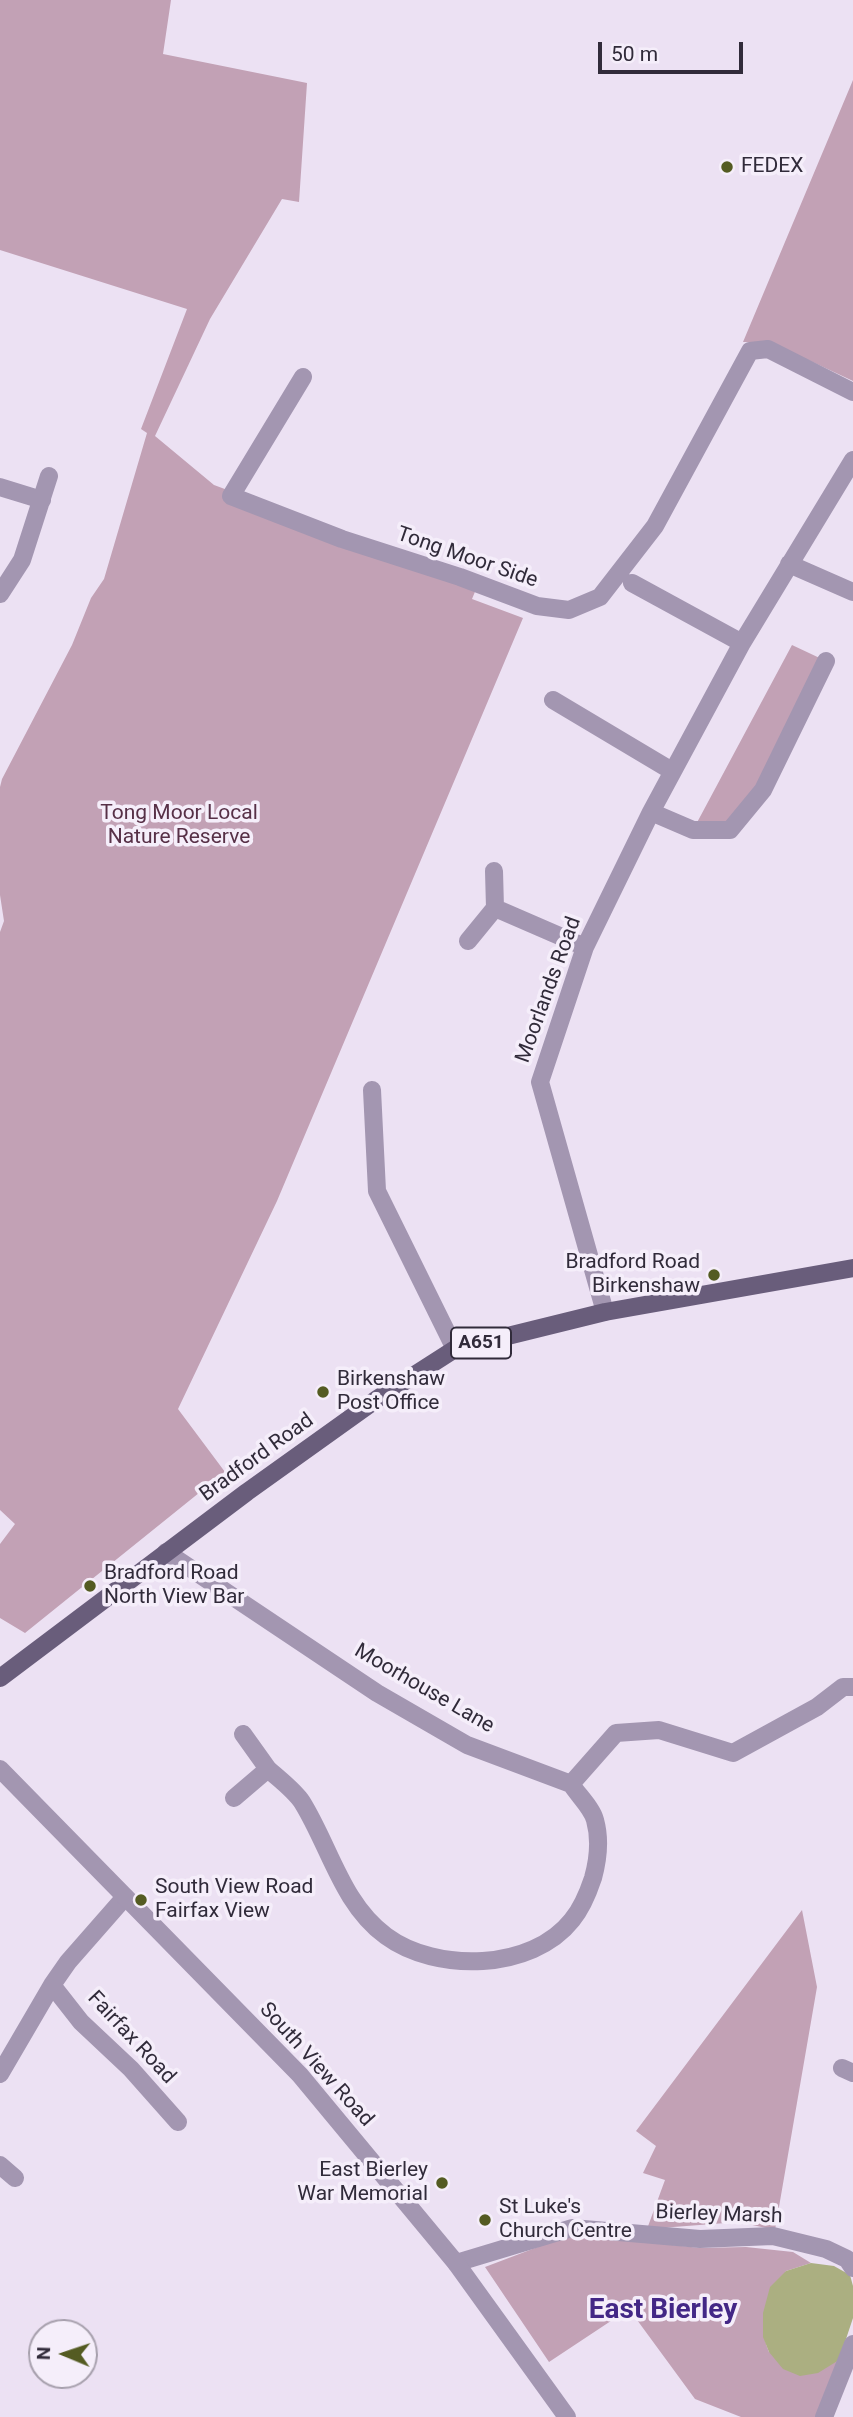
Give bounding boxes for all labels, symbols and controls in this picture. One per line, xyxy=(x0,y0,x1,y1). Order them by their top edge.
scale bar xyxy=(601,28,746,72)
text: 50 m xyxy=(611,42,658,66)
place label: FEDEX xyxy=(741,154,803,180)
marker: FEDEX xyxy=(719,159,735,175)
street label: Tong Moor Side xyxy=(393,522,541,594)
park label: Tong Moor Local Nature Reserve xyxy=(100,801,258,851)
street label: Moorlands Road xyxy=(511,914,587,1066)
place label: Bradford Road Birkenshaw xyxy=(566,1250,700,1300)
marker: Bradford Road Birkenshaw xyxy=(706,1267,722,1283)
road number: A651 xyxy=(451,1328,511,1358)
place label: Birkenshaw Post Office xyxy=(337,1367,445,1417)
marker: Birkenshaw Post Office xyxy=(315,1384,331,1400)
street label: Bradford Road xyxy=(195,1408,319,1508)
place label: Bradford Road North View Bar xyxy=(104,1561,244,1611)
marker: Bradford Road North View Bar xyxy=(82,1578,98,1594)
street label: Moorhouse Lane xyxy=(350,1639,498,1739)
place label: South View Road Fairfax View xyxy=(155,1875,313,1925)
marker: South View Road Fairfax View xyxy=(133,1892,149,1908)
street label: Fairfax Road xyxy=(82,1986,180,2090)
street label: South View Road xyxy=(254,1998,378,2132)
place label: East Bierley War Memorial xyxy=(297,2158,428,2208)
marker: East Bierley War Memorial xyxy=(434,2175,450,2191)
place label: St Luke's Church Centre xyxy=(499,2195,632,2245)
street label: Bierley Marsh xyxy=(655,2200,783,2230)
marker: St Luke's Church Centre xyxy=(477,2212,493,2228)
district label: East Bierley xyxy=(589,2294,737,2328)
north arrow xyxy=(28,2319,98,2389)
text: N xyxy=(32,2346,55,2360)

